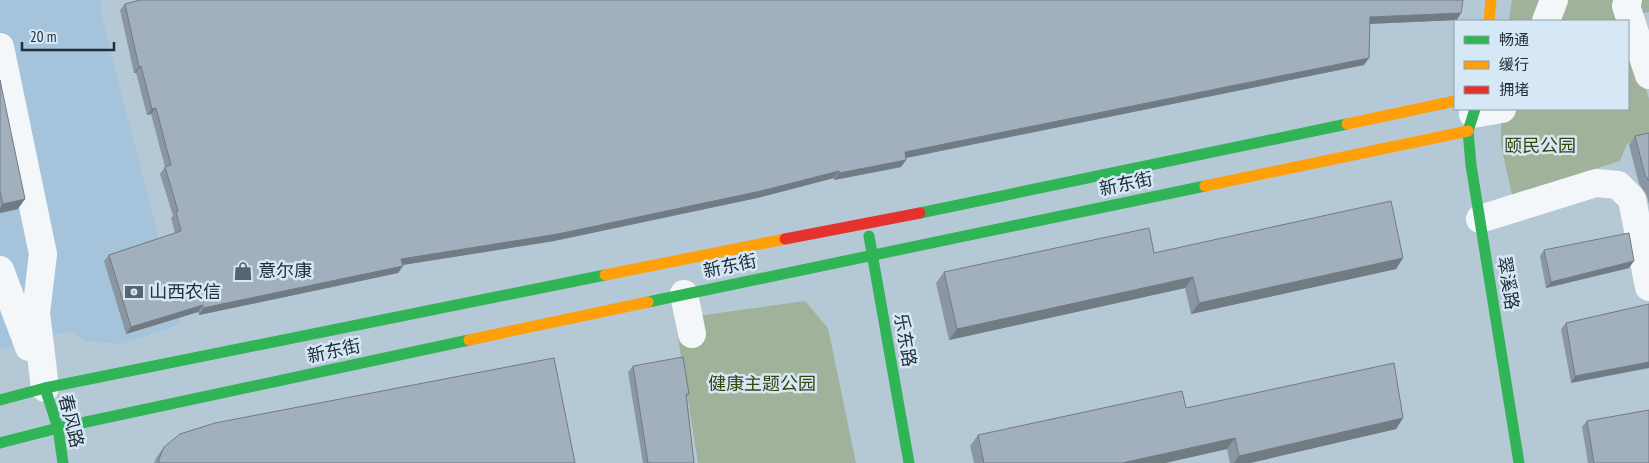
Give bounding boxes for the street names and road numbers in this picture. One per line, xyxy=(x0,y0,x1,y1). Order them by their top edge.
street label: 新东街 xyxy=(1097,167,1155,200)
street label: 新东街 xyxy=(701,249,759,282)
street label: 翠溪路 xyxy=(1493,254,1524,311)
street label: 乐东路 xyxy=(889,311,922,368)
street label: 新东街 xyxy=(305,334,363,367)
street label: 春风路 xyxy=(54,392,89,450)

